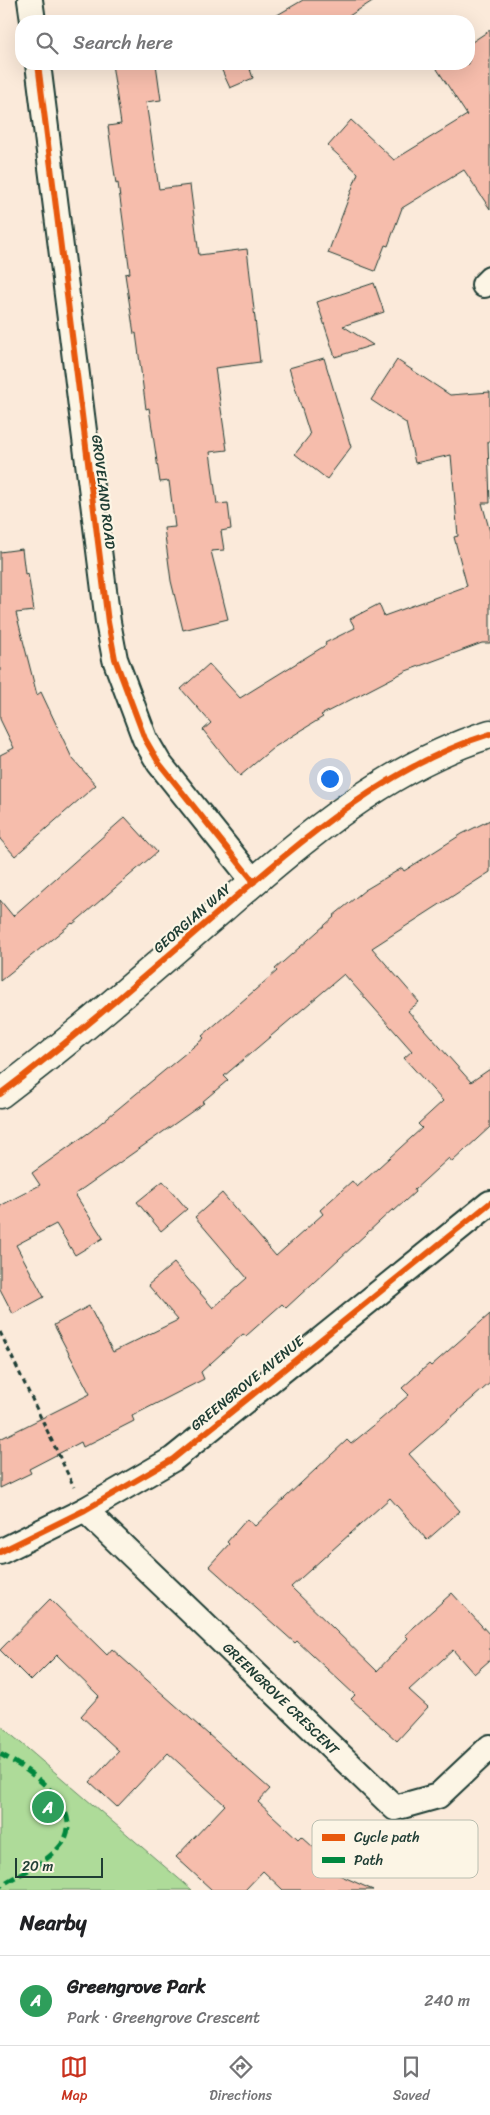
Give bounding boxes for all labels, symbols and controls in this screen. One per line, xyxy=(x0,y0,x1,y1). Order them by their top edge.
search box xyxy=(15,15,475,70)
text: Search here xyxy=(73,26,173,59)
icon: search xyxy=(33,29,61,57)
street label: GROVELAND ROAD xyxy=(84,434,123,551)
your location xyxy=(317,766,343,792)
street label: GEORGIAN WAY xyxy=(147,877,237,960)
street label: GREENGROVE AVENUE xyxy=(185,1329,311,1437)
street label: GREENGROVE CRESCENT xyxy=(216,1636,346,1762)
pin: A xyxy=(32,1788,64,1826)
legend xyxy=(312,1820,478,1878)
text: Cycle path xyxy=(354,1825,420,1850)
text: Path xyxy=(354,1848,383,1873)
text: 20 m xyxy=(22,1854,53,1879)
scale bar xyxy=(15,1855,102,1878)
text: Nearby xyxy=(20,1904,86,1942)
text: Greengrove Park xyxy=(67,1970,206,2003)
text: A xyxy=(31,1986,41,2015)
text: 240 m xyxy=(424,1986,470,2015)
text: Park · Greengrove Crescent xyxy=(67,2003,260,2032)
tab: Map xyxy=(60,2053,88,2108)
tab: Directions xyxy=(209,2053,272,2108)
tab: Saved xyxy=(393,2053,430,2108)

